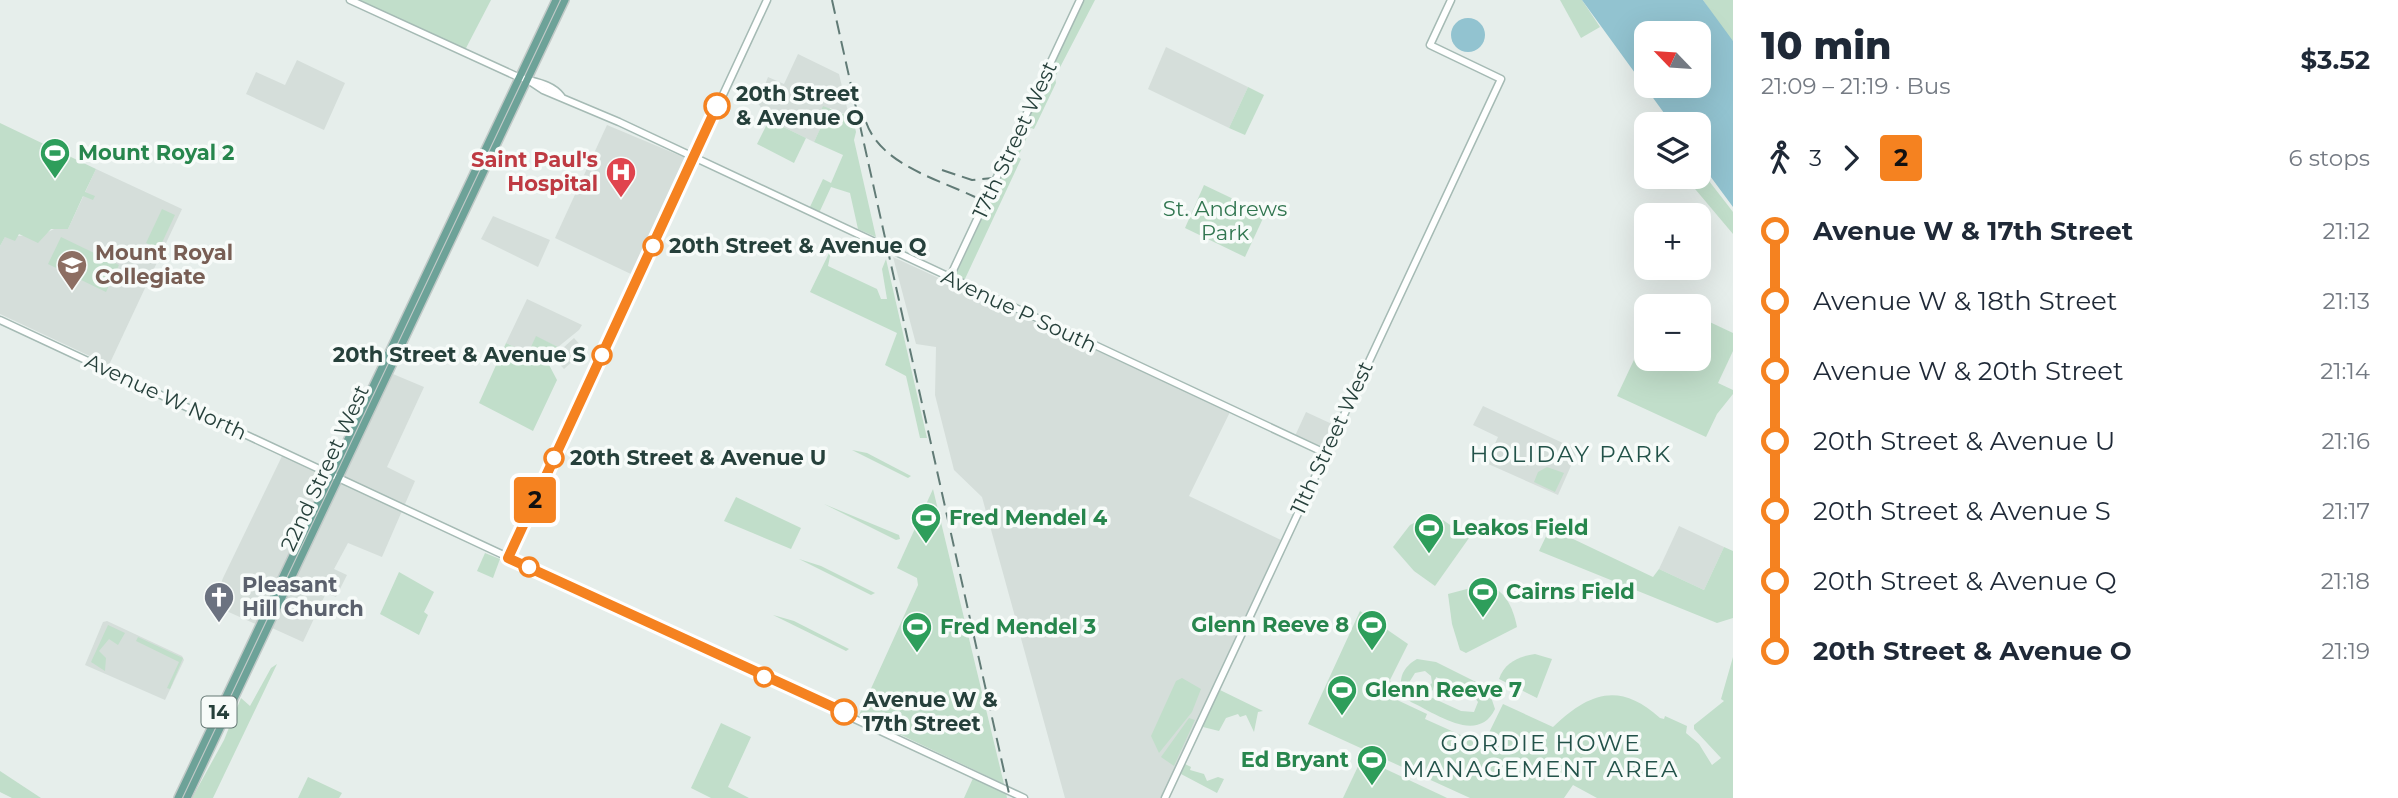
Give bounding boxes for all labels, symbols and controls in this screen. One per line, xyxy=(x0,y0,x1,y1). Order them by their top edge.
north arrow xyxy=(1634,21,1712,98)
map controls xyxy=(1634,21,1711,371)
text: 10 min xyxy=(1761,22,1892,69)
text: $3.52 xyxy=(2301,44,2370,76)
street label: 17th Street West xyxy=(967,57,1062,222)
text: 21:09 – 21:19 · Bus xyxy=(1761,72,1950,100)
place label: 20th Street & Avenue O xyxy=(736,81,864,130)
marker: 20th Street & Avenue O xyxy=(704,93,730,119)
button: layers xyxy=(1634,112,1711,189)
sports icon: Mount Royal 2 xyxy=(38,136,72,180)
icon: walk xyxy=(1761,139,1799,177)
icon: forward xyxy=(1832,139,1870,177)
place label: Mount Royal 2 xyxy=(78,140,234,165)
text: 2 xyxy=(1894,143,1908,172)
text: 3 xyxy=(1809,144,1822,172)
text: 6 stops xyxy=(2289,144,2370,172)
place label: Saint Paul's Hospital xyxy=(471,147,598,196)
hospital icon: Saint Paul's Hospital xyxy=(604,155,638,199)
park label: St. Andrews Park xyxy=(1163,196,1287,245)
button: + xyxy=(1634,203,1711,280)
text: Avenue W & 17th Street xyxy=(1813,215,2133,247)
text: 21:12 xyxy=(2322,217,2370,245)
place label: 20th Street & Avenue Q xyxy=(669,233,927,258)
marker: 20th Street & Avenue Q xyxy=(643,236,663,256)
place label: Mount Royal Collegiate xyxy=(95,240,233,289)
school or university icon: Mount Royal Collegiate xyxy=(55,248,89,292)
street label: Avenue P South xyxy=(938,264,1101,357)
text: Avenue W & 18th Street xyxy=(1813,285,2117,317)
text: 21:13 xyxy=(2322,287,2370,315)
button: − xyxy=(1634,294,1711,371)
place label: 20th Street & Avenue S xyxy=(333,342,586,367)
marker: 20th Street & Avenue S xyxy=(592,345,612,365)
street label: Avenue W North xyxy=(81,348,251,445)
text: Avenue W & 20th Street xyxy=(1813,355,2124,387)
street label: 11th Street West xyxy=(1285,357,1378,518)
text: 21:14 xyxy=(2320,357,2370,385)
street label: 22nd Street West xyxy=(275,381,374,555)
text: 20th Street & Avenue U xyxy=(1813,425,2115,457)
text: 21:16 xyxy=(2321,427,2370,455)
district label: HOLIDAY PARK xyxy=(1470,440,1672,468)
place label: 20th Street & Avenue U xyxy=(570,445,826,470)
marker: 20th Street & Avenue U xyxy=(544,448,564,468)
line badge: 2 xyxy=(512,477,558,523)
text: 2 xyxy=(528,485,542,514)
text: 20th Street & Avenue S xyxy=(1813,495,2111,527)
text: 21:17 xyxy=(2322,497,2370,525)
sports icon: Fred Mendel 4 xyxy=(909,501,943,545)
place label: Fred Mendel 4 xyxy=(949,505,1108,530)
sports icon: Leakos Field xyxy=(1412,511,1446,555)
place label: Leakos Field xyxy=(1452,515,1588,540)
unlabelled marker xyxy=(519,557,539,577)
text: 20th Street & Avenue Q xyxy=(1813,565,2117,597)
text: 21:18 xyxy=(2321,567,2370,595)
place label: Pleasant Hill Church xyxy=(242,572,364,621)
sports icon: Cairns Field xyxy=(1466,575,1500,619)
place label: Cairns Field xyxy=(1506,579,1635,604)
church icon: Pleasant Hill Church xyxy=(202,580,236,624)
sports icon: Glenn Reeve 8 xyxy=(1355,608,1389,652)
sports icon: Fred Mendel 3 xyxy=(900,610,934,654)
place label: Glenn Reeve 8 xyxy=(1191,612,1349,637)
place label: Fred Mendel 3 xyxy=(940,614,1096,639)
text: 20th Street & Avenue O xyxy=(1813,635,2132,667)
text: 21:19 xyxy=(2321,637,2370,665)
unlabelled marker xyxy=(754,667,774,687)
sports icon: Glenn Reeve 7 xyxy=(1325,673,1359,717)
place label: Glenn Reeve 7 xyxy=(1365,677,1522,702)
place label: Avenue W & 17th Street xyxy=(862,687,998,736)
road number: 14 xyxy=(202,696,236,727)
marker: Avenue W & 17th Street xyxy=(831,699,857,725)
district label: GORDIE HOWE MANAGEMENT AREA xyxy=(1403,729,1679,783)
sports icon: Ed Bryant xyxy=(1355,743,1389,787)
place label: Ed Bryant xyxy=(1241,747,1349,772)

